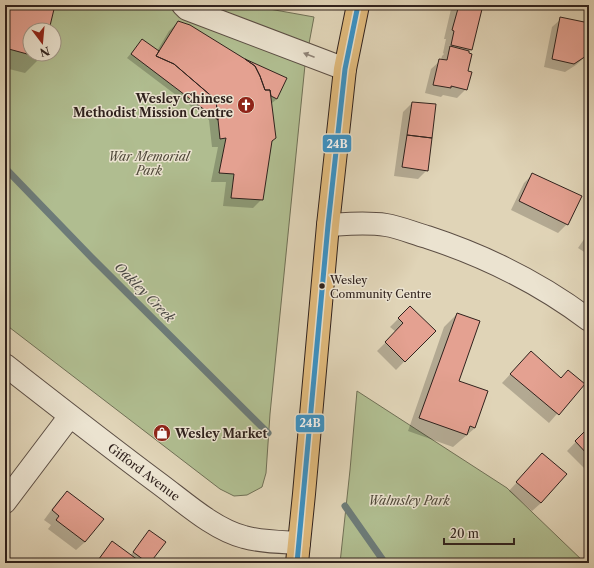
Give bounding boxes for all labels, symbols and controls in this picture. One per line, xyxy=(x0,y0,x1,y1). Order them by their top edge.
north arrow xyxy=(22,22,62,62)
text: N xyxy=(38,44,51,60)
one-way arrow xyxy=(302,52,314,58)
place label: Wesley Chinese Methodist Mission Centre xyxy=(73,91,233,120)
church icon: Wesley Chinese Methodist Mission Centre xyxy=(236,95,256,115)
line badge: 24B xyxy=(322,134,352,153)
text: 24B xyxy=(326,137,348,151)
park label: War Memorial Park xyxy=(108,149,191,178)
water label: Oakley Creek xyxy=(112,259,179,326)
place label: Wesley Community Centre xyxy=(329,273,431,301)
marker: Wesley Community Centre xyxy=(317,281,327,291)
line badge: 24B xyxy=(295,414,325,433)
text: 24B xyxy=(299,416,321,430)
shop icon: Wesley Market xyxy=(152,423,172,443)
place label: Wesley Market xyxy=(174,426,267,441)
street label: Gifford Avenue xyxy=(105,440,183,504)
park label: Walmsley Park xyxy=(368,493,450,508)
scale bar xyxy=(444,520,514,546)
text: 20 m xyxy=(450,526,479,541)

